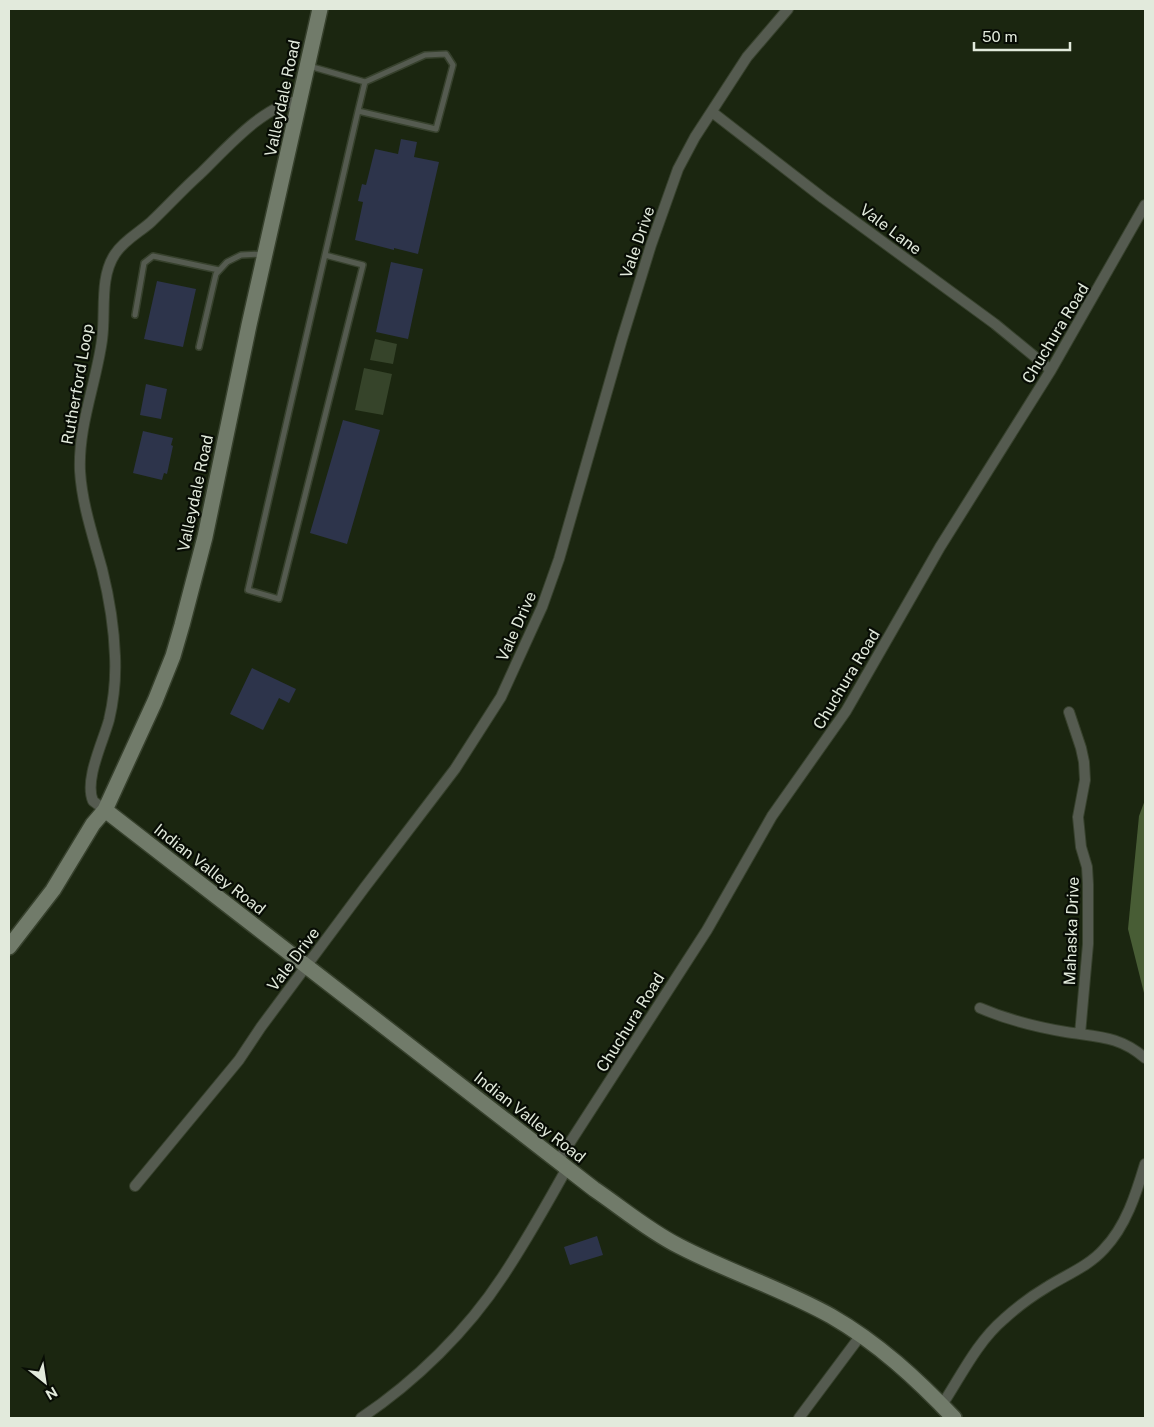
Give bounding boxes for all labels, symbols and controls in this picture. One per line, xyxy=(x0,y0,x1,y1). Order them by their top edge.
scale bar xyxy=(974,20,1070,52)
text: 50 m xyxy=(982,28,1017,45)
street label: Valleydale Road xyxy=(261,38,304,158)
street label: Vale Lane xyxy=(856,200,925,259)
street label: Vale Drive xyxy=(616,204,659,280)
street label: Chuchura Road xyxy=(1018,280,1093,387)
street label: Rutherford Loop xyxy=(58,322,97,446)
street label: Valleydale Road xyxy=(174,433,217,553)
street label: Vale Drive xyxy=(493,588,540,664)
street label: Chuchura Road xyxy=(809,626,884,733)
street label: Indian Valley Road xyxy=(150,820,269,919)
street label: Mahaska Drive xyxy=(1060,876,1083,986)
street label: Vale Drive xyxy=(263,924,323,995)
street label: Chuchura Road xyxy=(592,969,669,1075)
street label: Indian Valley Road xyxy=(470,1068,589,1167)
north arrow xyxy=(20,1357,70,1407)
text: N xyxy=(43,1384,60,1403)

